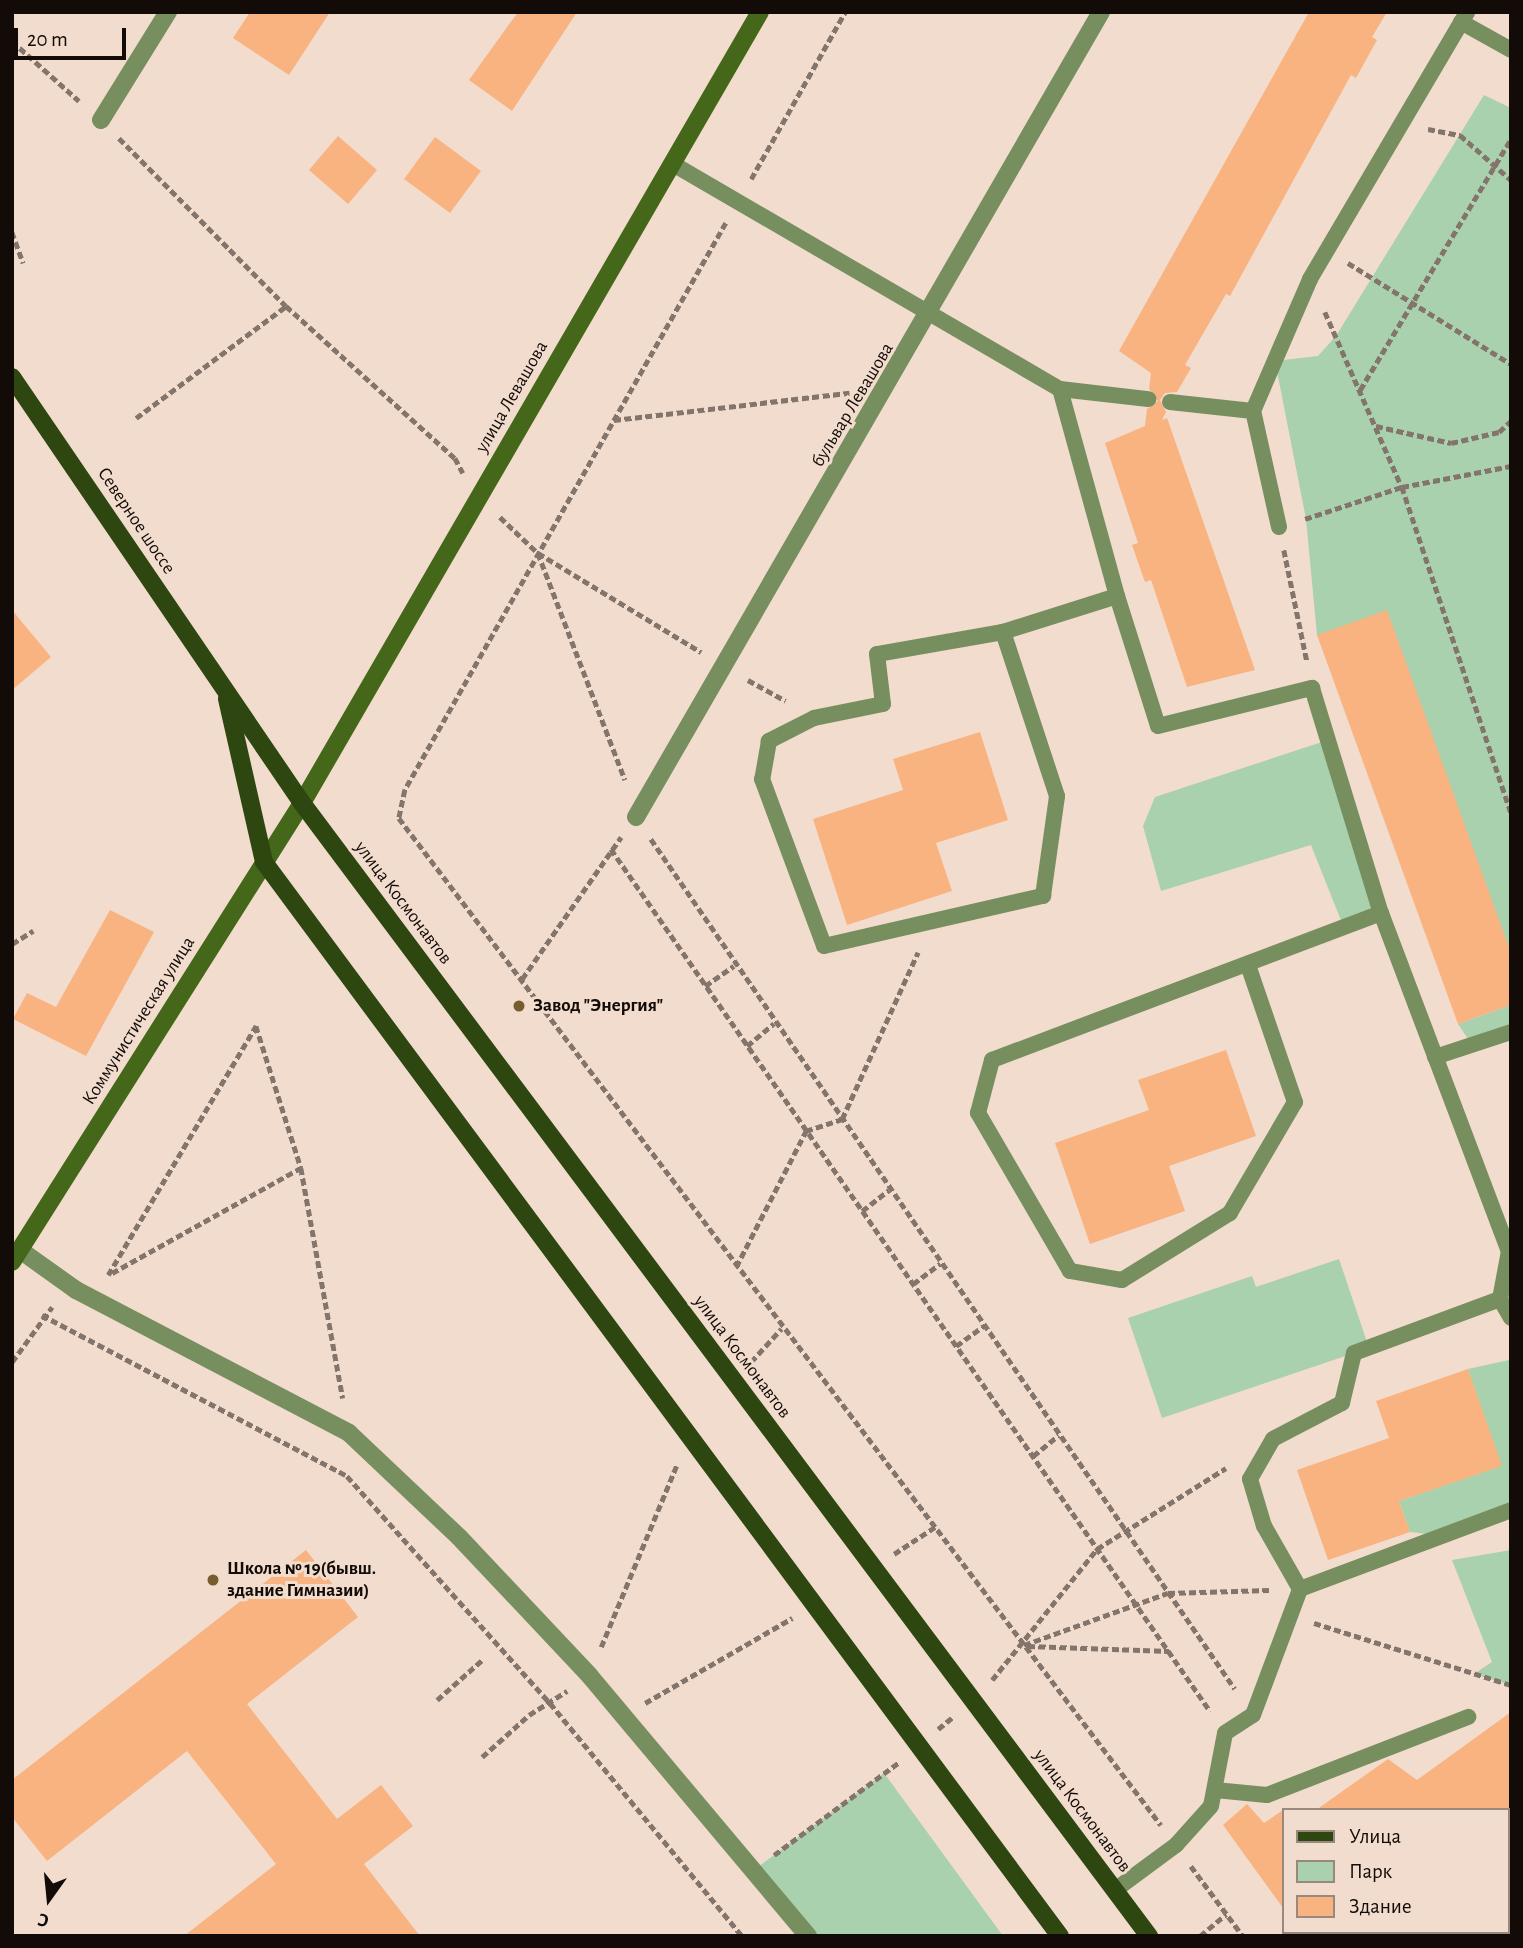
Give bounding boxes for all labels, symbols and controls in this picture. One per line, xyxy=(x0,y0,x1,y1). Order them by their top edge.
scale bar xyxy=(18,14,130,58)
text: 20 m xyxy=(27,29,68,50)
street label: улица Левашова xyxy=(471,337,553,457)
street label: бульвар Левашова xyxy=(807,339,899,471)
street label: Северное шоссе xyxy=(92,463,180,579)
street label: улица Космонавтов xyxy=(349,837,457,969)
street label: Коммунистическая улица xyxy=(78,933,200,1109)
place label: Завод "Энергия" xyxy=(533,995,663,1017)
marker: Завод "Энергия" xyxy=(511,998,527,1014)
street label: улица Космонавтов xyxy=(688,1291,796,1423)
place label: Школа № 19(бывш. здание Гимназии) xyxy=(227,1558,376,1602)
marker: Школа № 19(бывш. здание Гимназии) xyxy=(205,1572,221,1588)
street label: улица Космонавтов xyxy=(1028,1745,1136,1877)
legend xyxy=(1282,1808,1509,1934)
text: Улица xyxy=(1349,1826,1401,1847)
text: Парк xyxy=(1349,1861,1392,1882)
north arrow xyxy=(14,1864,84,1934)
text: Здание xyxy=(1349,1896,1412,1917)
text: С xyxy=(36,1909,51,1930)

